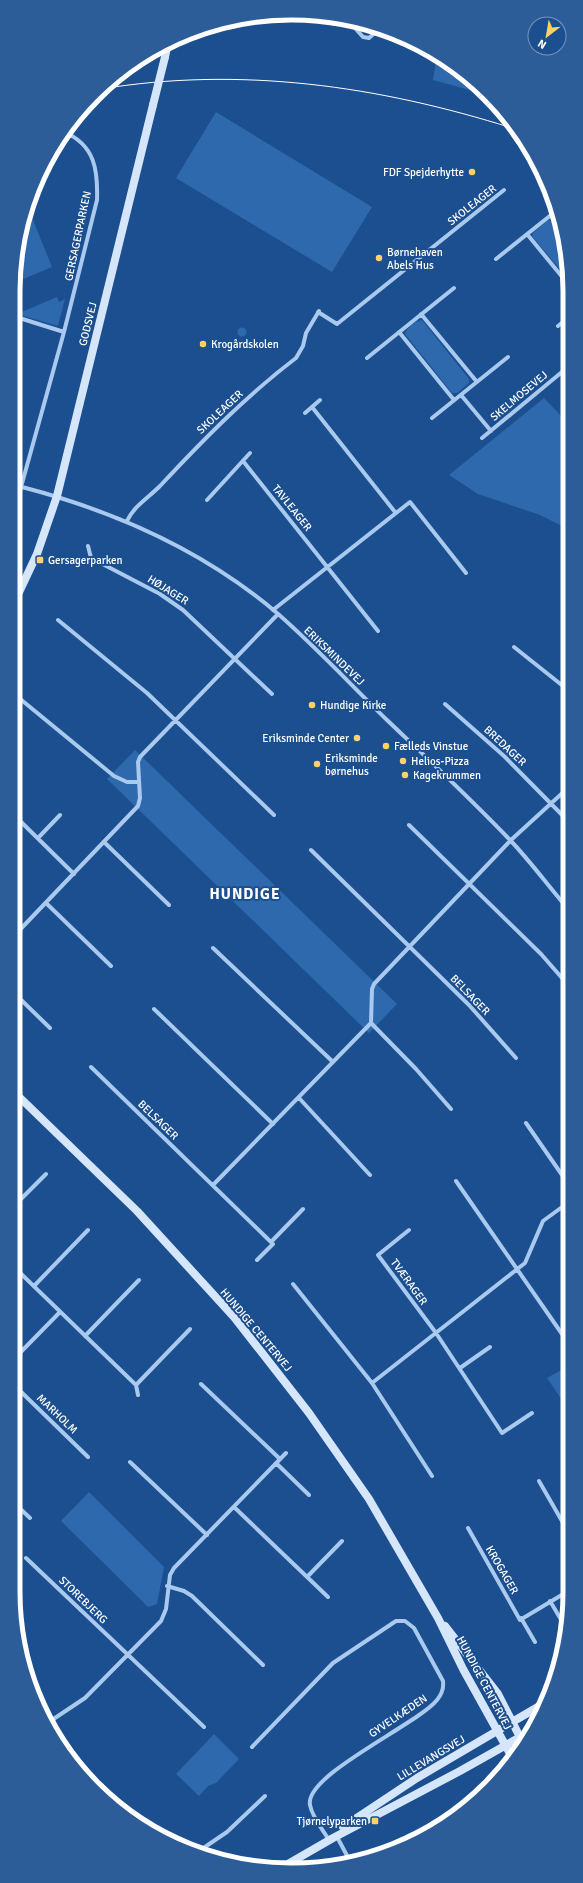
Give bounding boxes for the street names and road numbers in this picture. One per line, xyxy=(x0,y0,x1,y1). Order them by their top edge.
street label: SKOLEAGER xyxy=(445,182,499,228)
street label: GERSAGERPARKEN xyxy=(62,190,94,282)
street label: GODSVEJ xyxy=(76,301,100,347)
street label: SKELMOSEVEJ xyxy=(488,368,550,424)
street label: SKOLEAGER xyxy=(194,387,246,437)
street label: TAVLEAGER xyxy=(269,482,315,534)
street label: HØJAGER xyxy=(145,572,191,608)
street label: ERIKSMINDEVEJ xyxy=(301,624,367,688)
street label: BREDAGER xyxy=(481,723,529,769)
street label: BELSAGER xyxy=(448,972,493,1018)
street label: BELSAGER xyxy=(135,1098,181,1143)
street label: TVÆRAGER xyxy=(388,1256,430,1308)
street label: HUNDIGE CENTERVEJ xyxy=(218,1286,295,1374)
street label: MARHOLM xyxy=(34,1391,80,1437)
street label: KROGAGER xyxy=(483,1543,521,1597)
street label: STOREBJERG xyxy=(56,1574,110,1626)
street label: HUNDIGE CENTERVEJ xyxy=(454,1634,514,1732)
street label: GYVELKÆDEN xyxy=(366,1692,430,1740)
street label: LILLEVANGSVEJ xyxy=(395,1733,467,1783)

